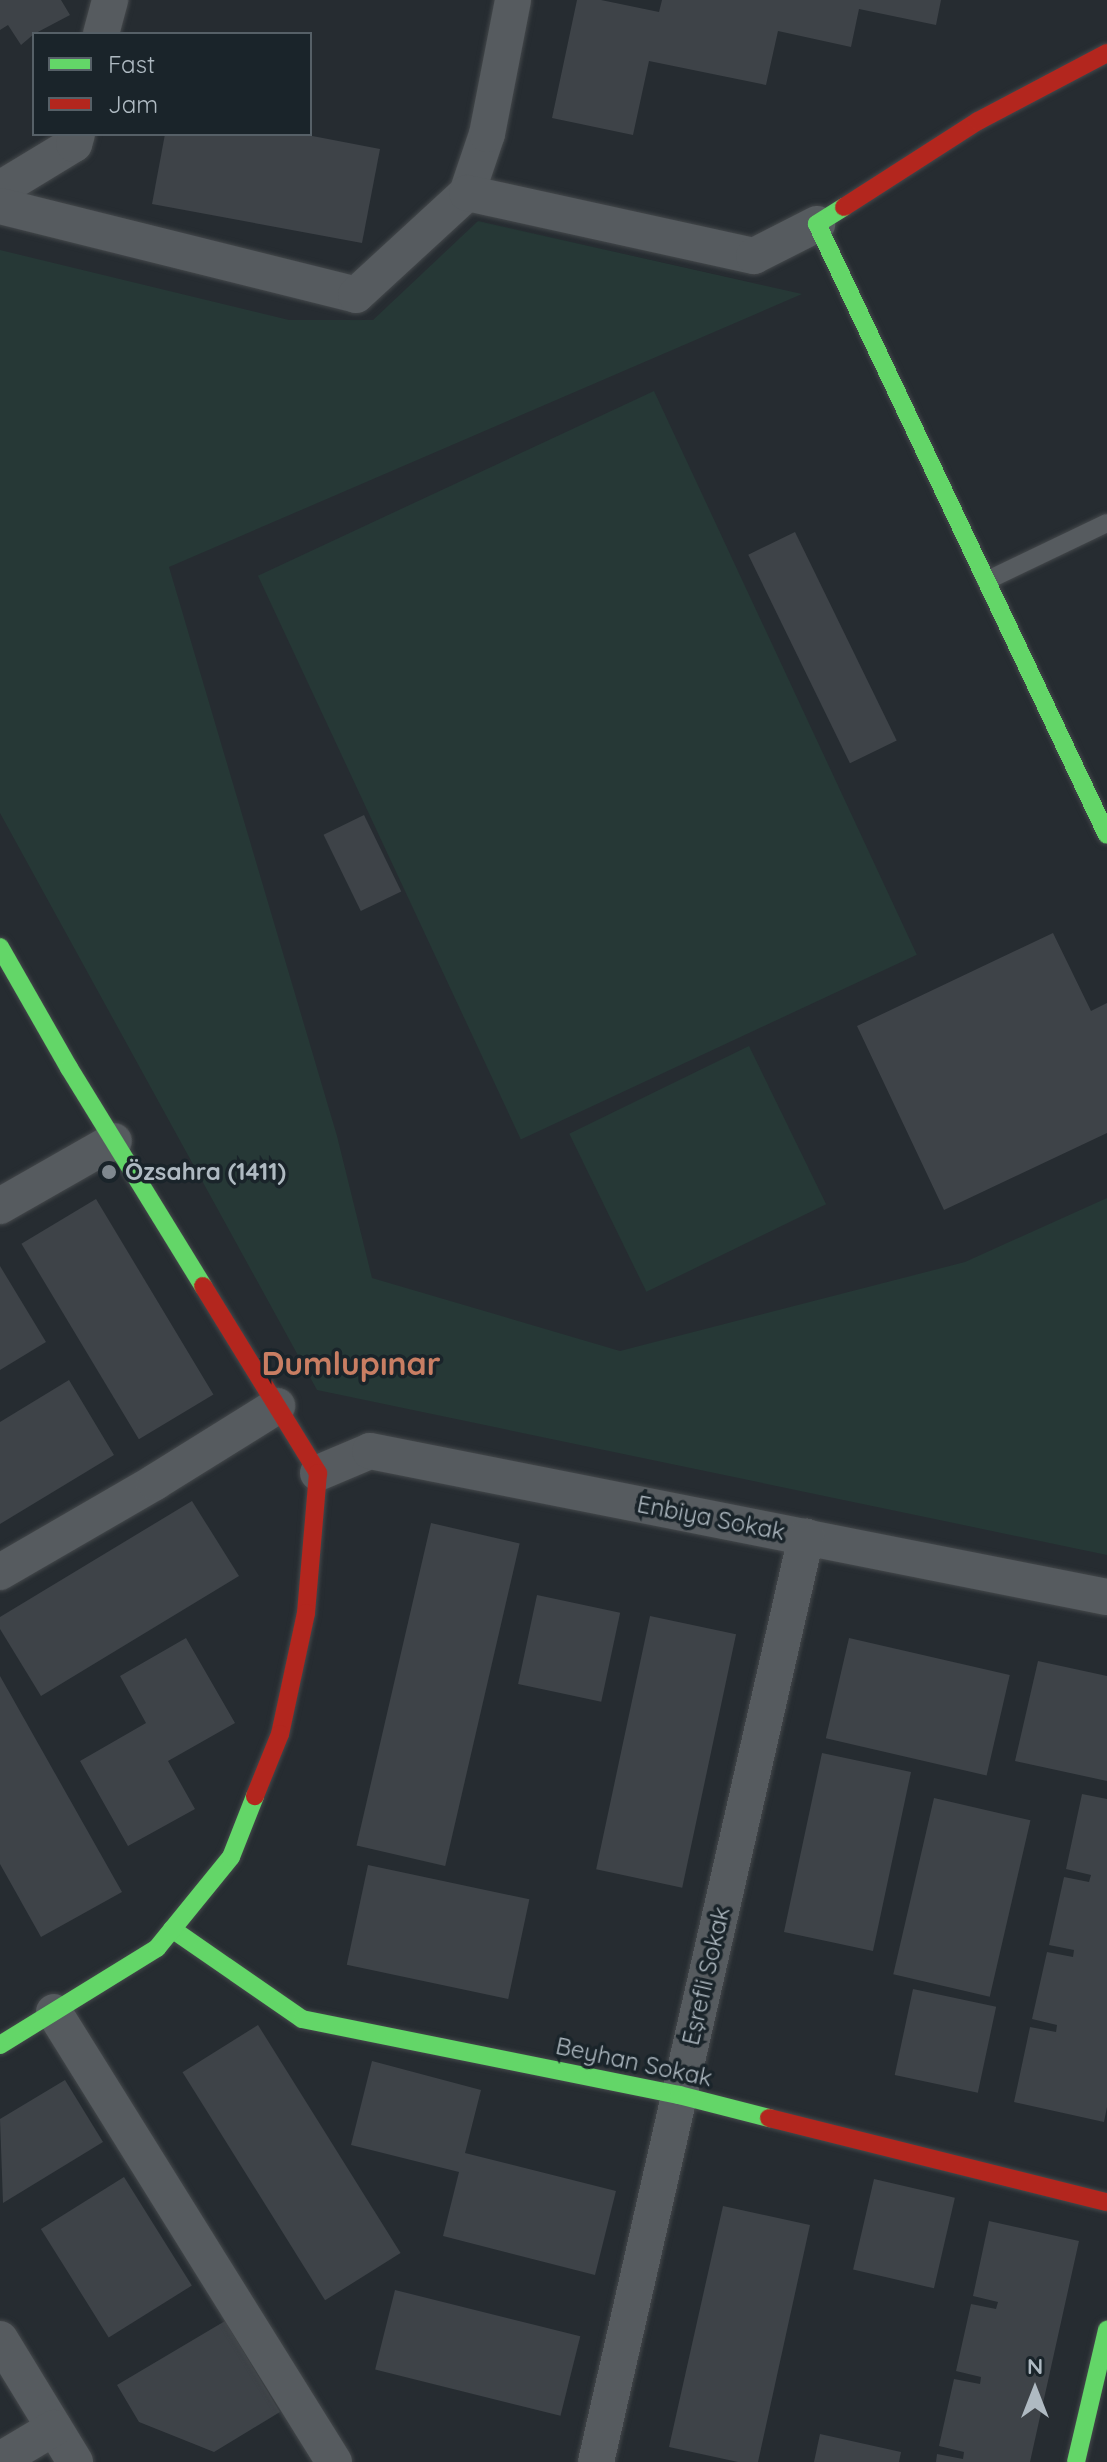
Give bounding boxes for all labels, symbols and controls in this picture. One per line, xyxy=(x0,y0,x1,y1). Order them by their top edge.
legend xyxy=(32,32,312,136)
text: Fast xyxy=(108,49,155,79)
text: Jam xyxy=(108,89,158,119)
place label: Özsahra (1411) xyxy=(125,1158,286,1186)
marker: Özsahra (1411) xyxy=(100,1163,118,1181)
district label: Dumlupınar xyxy=(261,1344,441,1382)
street label: Enbiya Sokak xyxy=(635,1490,787,1546)
street label: Eşrefli Sokak xyxy=(676,1904,736,2048)
street label: Beyhan Sokak xyxy=(553,2031,715,2093)
north arrow xyxy=(995,2350,1075,2430)
text: N xyxy=(1027,2352,1043,2380)

